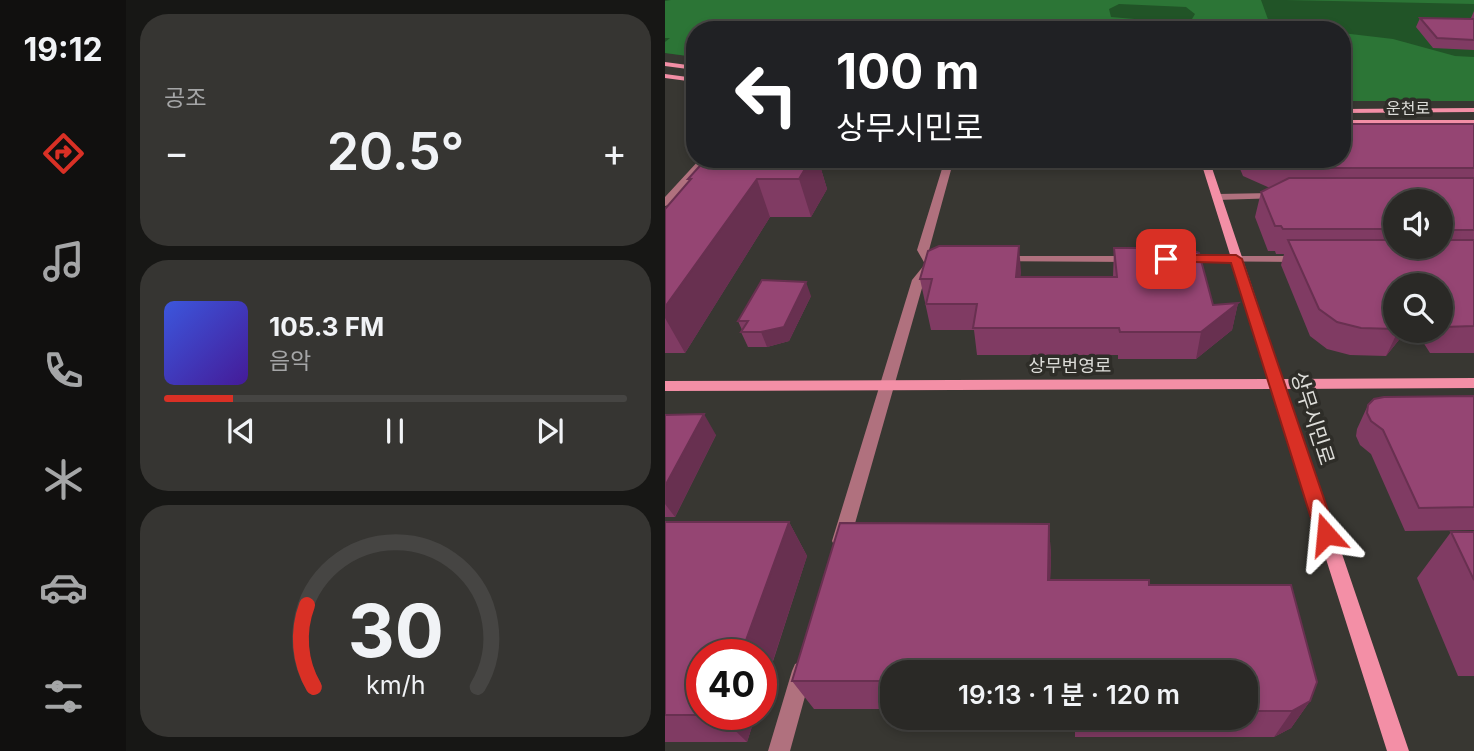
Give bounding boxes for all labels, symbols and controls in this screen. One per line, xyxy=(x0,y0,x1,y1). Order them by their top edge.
text: 19:12 xyxy=(23,30,103,69)
text: 100 m xyxy=(836,42,980,101)
icon: left xyxy=(721,49,812,140)
text: 공조 xyxy=(164,84,206,112)
street label: 운천로 xyxy=(1386,98,1430,118)
text: 상무시민로 xyxy=(836,108,983,147)
text: 20.5° xyxy=(327,120,464,183)
icon: directions xyxy=(39,129,88,178)
text: − xyxy=(164,129,189,175)
text: + xyxy=(602,129,627,175)
map controls xyxy=(1383,189,1453,343)
button: sound xyxy=(1383,189,1453,259)
pin xyxy=(1136,229,1196,289)
icon: music xyxy=(39,237,88,286)
icon: arrive xyxy=(1147,240,1185,278)
button: search xyxy=(1383,273,1453,343)
text: 105.3 FM xyxy=(269,311,384,342)
icon: phone xyxy=(39,346,88,395)
text: 음악 xyxy=(269,347,311,375)
street label: 상무번영로 xyxy=(1029,355,1111,376)
street label: 상무시민로 xyxy=(1286,368,1340,468)
icon: previous xyxy=(222,412,260,450)
icon: pause xyxy=(376,412,414,450)
icon: next xyxy=(531,412,569,450)
icon: climate xyxy=(39,455,88,504)
position arrow xyxy=(1289,497,1363,571)
icon: car xyxy=(39,563,88,612)
text: 30 xyxy=(347,587,444,676)
speed limit sign: 40 xyxy=(686,639,777,730)
text: km/h xyxy=(366,670,425,700)
icon: filters xyxy=(39,672,88,721)
text: 19:13 · 1 분 · 120 m xyxy=(958,679,1180,710)

